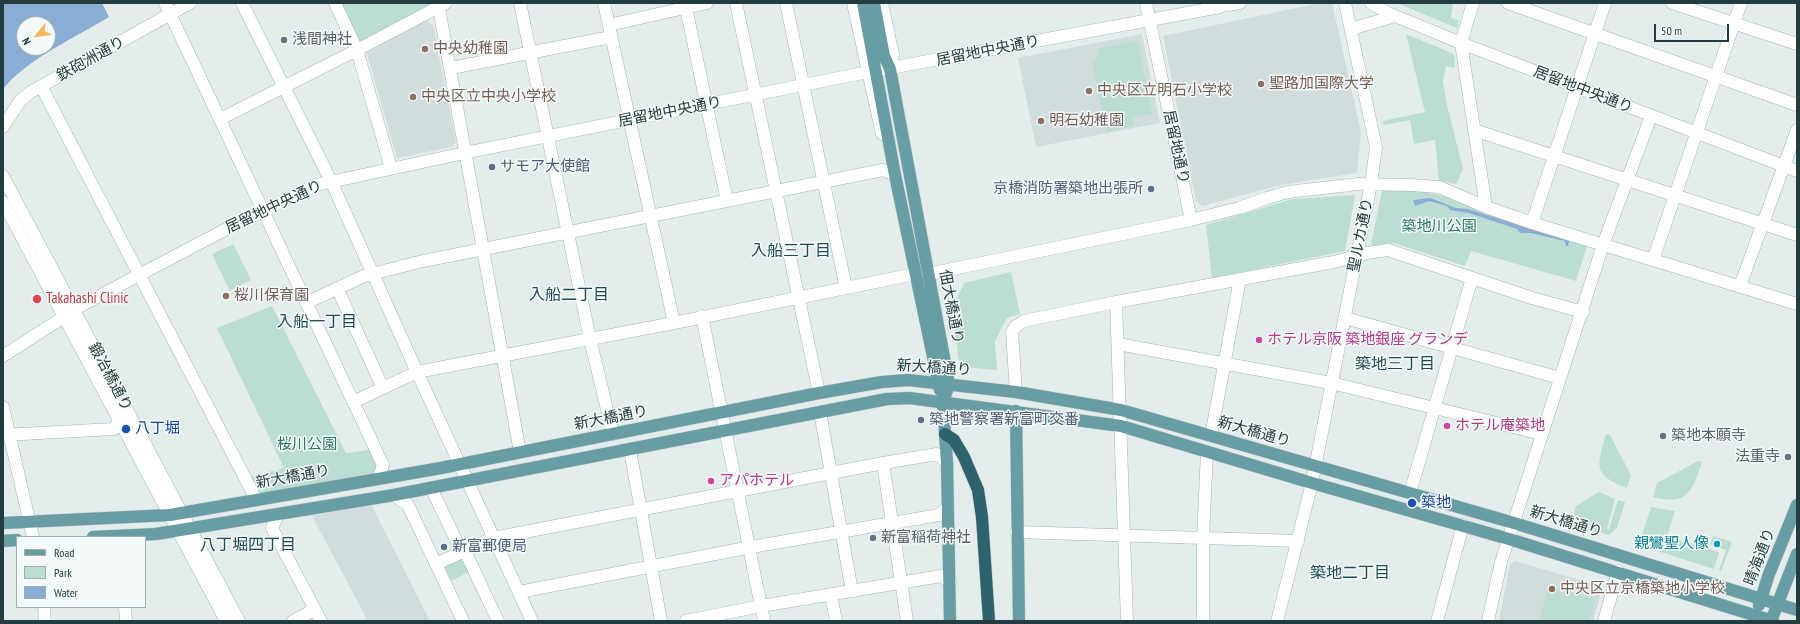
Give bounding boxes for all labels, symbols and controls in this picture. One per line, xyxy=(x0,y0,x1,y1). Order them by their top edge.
north arrow xyxy=(16,16,56,56)
scale bar xyxy=(1656,16,1731,42)
text: 50 m xyxy=(1661,23,1682,38)
place label: 浅間神社 xyxy=(292,31,352,49)
street label: 居留地中央通り xyxy=(935,32,1041,70)
street label: 鉄砲洲通り xyxy=(54,33,128,85)
text: N xyxy=(19,35,34,47)
marker: 浅間神社 xyxy=(279,35,289,45)
place label: 中央幼稚園 xyxy=(433,40,508,58)
marker: 中央幼稚園 xyxy=(420,44,430,54)
street label: 居留地中央通り xyxy=(1531,63,1635,117)
place label: 聖路加国際大学 xyxy=(1269,75,1374,93)
marker: 聖路加国際大学 xyxy=(1256,79,1266,89)
place label: 中央区立明石小学校 xyxy=(1097,82,1232,100)
marker: 中央区立明石小学校 xyxy=(1084,86,1094,96)
place label: 中央区立中央小学校 xyxy=(421,88,556,106)
marker: 中央区立中央小学校 xyxy=(408,92,418,102)
street label: 居留地中央通り xyxy=(617,93,723,131)
street label: 居留地通り xyxy=(1159,108,1193,186)
place label: 明石幼稚園 xyxy=(1049,112,1124,130)
marker: 明石幼稚園 xyxy=(1036,116,1046,126)
place label: サモア大使館 xyxy=(500,158,590,176)
marker: サモア大使館 xyxy=(487,162,497,172)
street label: 居留地中央通り xyxy=(223,177,325,237)
place label: 京橋消防署築地出張所 xyxy=(993,180,1143,198)
marker: 京橋消防署築地出張所 xyxy=(1146,184,1156,194)
street label: 聖ルカ通り xyxy=(1345,196,1377,274)
park label: 築地川公園 xyxy=(1402,218,1476,236)
district label: 入船三丁目 xyxy=(751,241,831,261)
street label: 佃大橋通り xyxy=(935,268,967,346)
district label: 入船二丁目 xyxy=(529,285,609,305)
place label: 桜川保育園 xyxy=(234,287,309,305)
place label: Takahashi Clinic xyxy=(46,290,129,308)
marker: 桜川保育園 xyxy=(221,291,231,301)
marker: Takahashi Clinic xyxy=(31,293,43,305)
district label: 入船一丁目 xyxy=(277,312,357,332)
place label: ホテル京阪 築地銀座 グランデ xyxy=(1267,331,1468,349)
marker: ホテル京阪 築地銀座 グランデ xyxy=(1254,335,1264,345)
street label: 鍛冶橋通り xyxy=(84,340,136,414)
district label: 築地三丁目 xyxy=(1355,354,1435,374)
street label: 新大橋通り xyxy=(896,356,972,380)
street label: 新大橋通り xyxy=(572,402,650,434)
place label: 築地警察署新富町交番 xyxy=(929,411,1079,429)
street label: 新大橋通り xyxy=(1215,413,1293,451)
marker: 築地警察署新富町交番 xyxy=(916,415,926,425)
place label: ホテル庵築地 xyxy=(1455,417,1545,435)
place label: 八丁堀 xyxy=(135,420,180,438)
marker: ホテル庵築地 xyxy=(1442,421,1452,431)
marker: 八丁堀 xyxy=(120,423,132,435)
place label: 築地本願寺 xyxy=(1671,427,1746,445)
marker: 築地本願寺 xyxy=(1658,431,1668,441)
park label: 桜川公園 xyxy=(277,436,337,454)
place label: 法重寺 xyxy=(1735,448,1780,466)
marker: 法重寺 xyxy=(1783,452,1793,462)
street label: 新大橋通り xyxy=(255,462,331,492)
place label: アパホテル xyxy=(719,472,794,490)
marker: アパホテル xyxy=(706,476,716,486)
place label: 築地 xyxy=(1421,494,1451,512)
marker: 築地 xyxy=(1406,497,1418,509)
street label: 新大橋通り xyxy=(1528,502,1604,542)
street label: 晴海通り xyxy=(1741,526,1779,588)
place label: 新富稲荷神社 xyxy=(881,529,971,547)
marker: 新富稲荷神社 xyxy=(868,533,878,543)
district label: 八丁堀四丁目 xyxy=(200,535,296,555)
place label: 親鸞聖人像 xyxy=(1634,535,1709,553)
legend xyxy=(16,536,146,608)
place label: 新富郵便局 xyxy=(452,538,527,556)
marker: 親鸞聖人像 xyxy=(1712,539,1722,549)
marker: 新富郵便局 xyxy=(439,542,449,552)
text: Road xyxy=(54,545,74,560)
district label: 築地二丁目 xyxy=(1310,563,1390,583)
text: Park xyxy=(54,565,72,580)
place label: 中央区立京橋築地小学校 xyxy=(1560,580,1725,598)
marker: 中央区立京橋築地小学校 xyxy=(1547,584,1557,594)
text: Water xyxy=(54,585,78,600)

